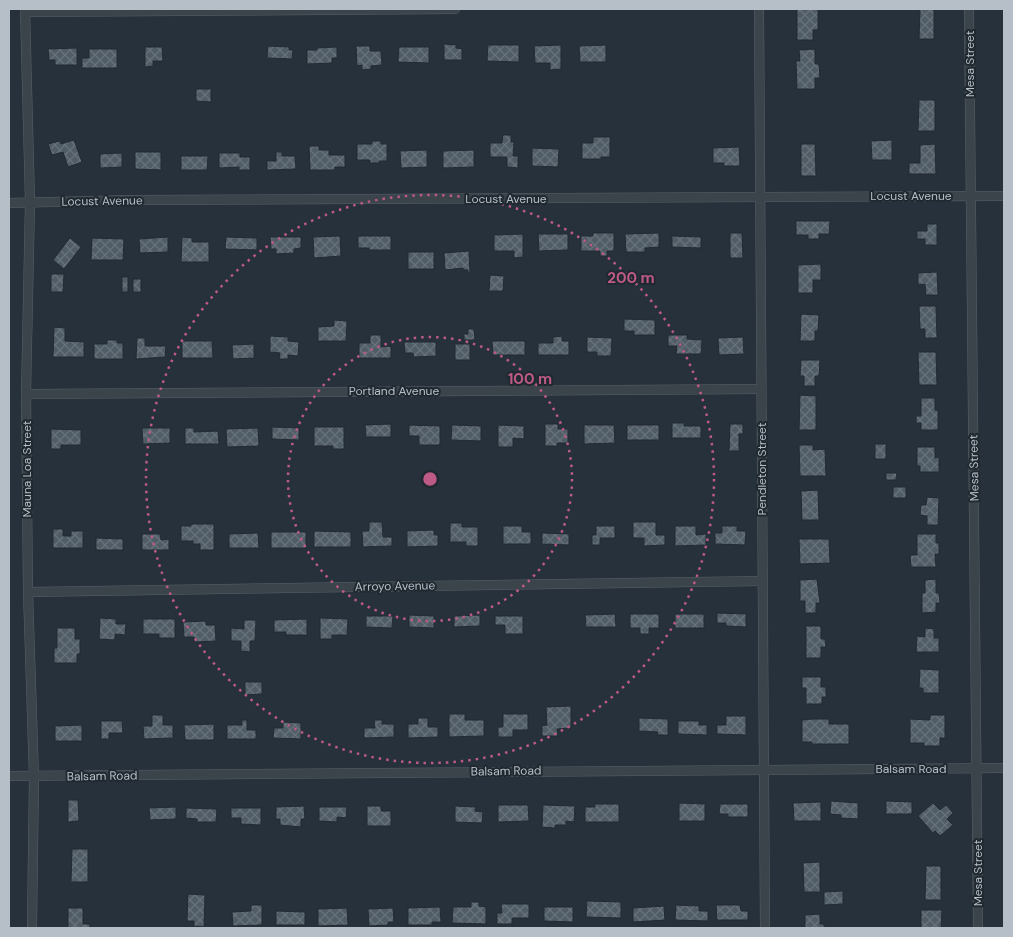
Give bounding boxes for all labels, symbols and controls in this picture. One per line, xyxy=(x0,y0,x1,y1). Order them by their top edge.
street label: Mesa Street xyxy=(962,30,978,97)
street label: Locust Avenue xyxy=(870,188,952,204)
street label: Locust Avenue xyxy=(465,191,547,207)
street label: Locust Avenue xyxy=(61,192,143,210)
text: 200 m xyxy=(607,268,655,288)
text: 100 m xyxy=(508,369,552,389)
street label: Portland Avenue xyxy=(349,383,439,399)
street label: Mauna Loa Street xyxy=(19,420,35,518)
street label: Pendleton Street xyxy=(754,422,770,515)
street label: Mesa Street xyxy=(965,434,983,501)
centre of rings xyxy=(421,470,439,488)
street label: Arroyo Avenue xyxy=(355,577,436,595)
street label: Balsam Road xyxy=(876,761,946,777)
street label: Balsam Road xyxy=(470,762,542,780)
street label: Balsam Road xyxy=(66,767,138,785)
street label: Mesa Street xyxy=(970,839,986,906)

